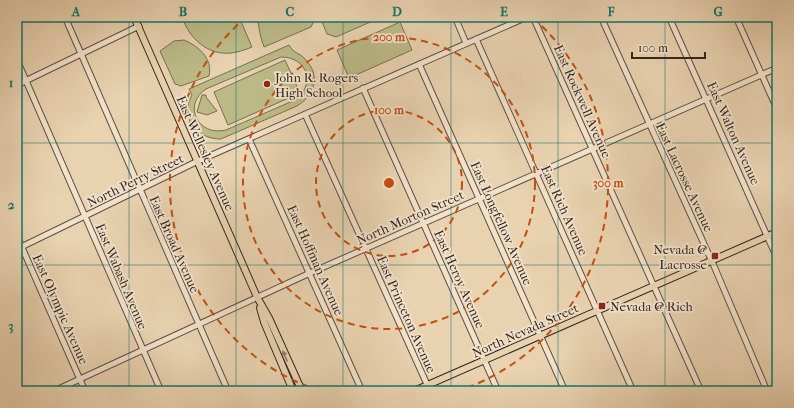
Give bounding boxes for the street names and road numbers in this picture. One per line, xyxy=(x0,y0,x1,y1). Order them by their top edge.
street label: East Rockwell Avenue xyxy=(551,42,614,161)
street label: East Walton Avenue xyxy=(704,79,763,187)
street label: East Wellesley Avenue xyxy=(173,93,238,213)
street label: East Lacrosse Avenue xyxy=(653,120,717,235)
street label: North Perry Street xyxy=(85,150,186,210)
street label: East Longfellow Avenue xyxy=(468,159,536,288)
street label: East Rich Avenue xyxy=(538,163,591,258)
street label: North Morton Street xyxy=(354,187,467,248)
street label: East Broad Avenue xyxy=(146,193,203,296)
street label: East Hoffman Avenue xyxy=(284,202,347,318)
street label: East Wabash Avenue xyxy=(92,221,151,332)
street label: East Heroy Avenue xyxy=(431,228,488,331)
street label: East Olympic Avenue xyxy=(30,252,92,367)
street label: East Princeton Avenue xyxy=(374,253,439,376)
street label: North Nevada Street xyxy=(470,300,581,361)

